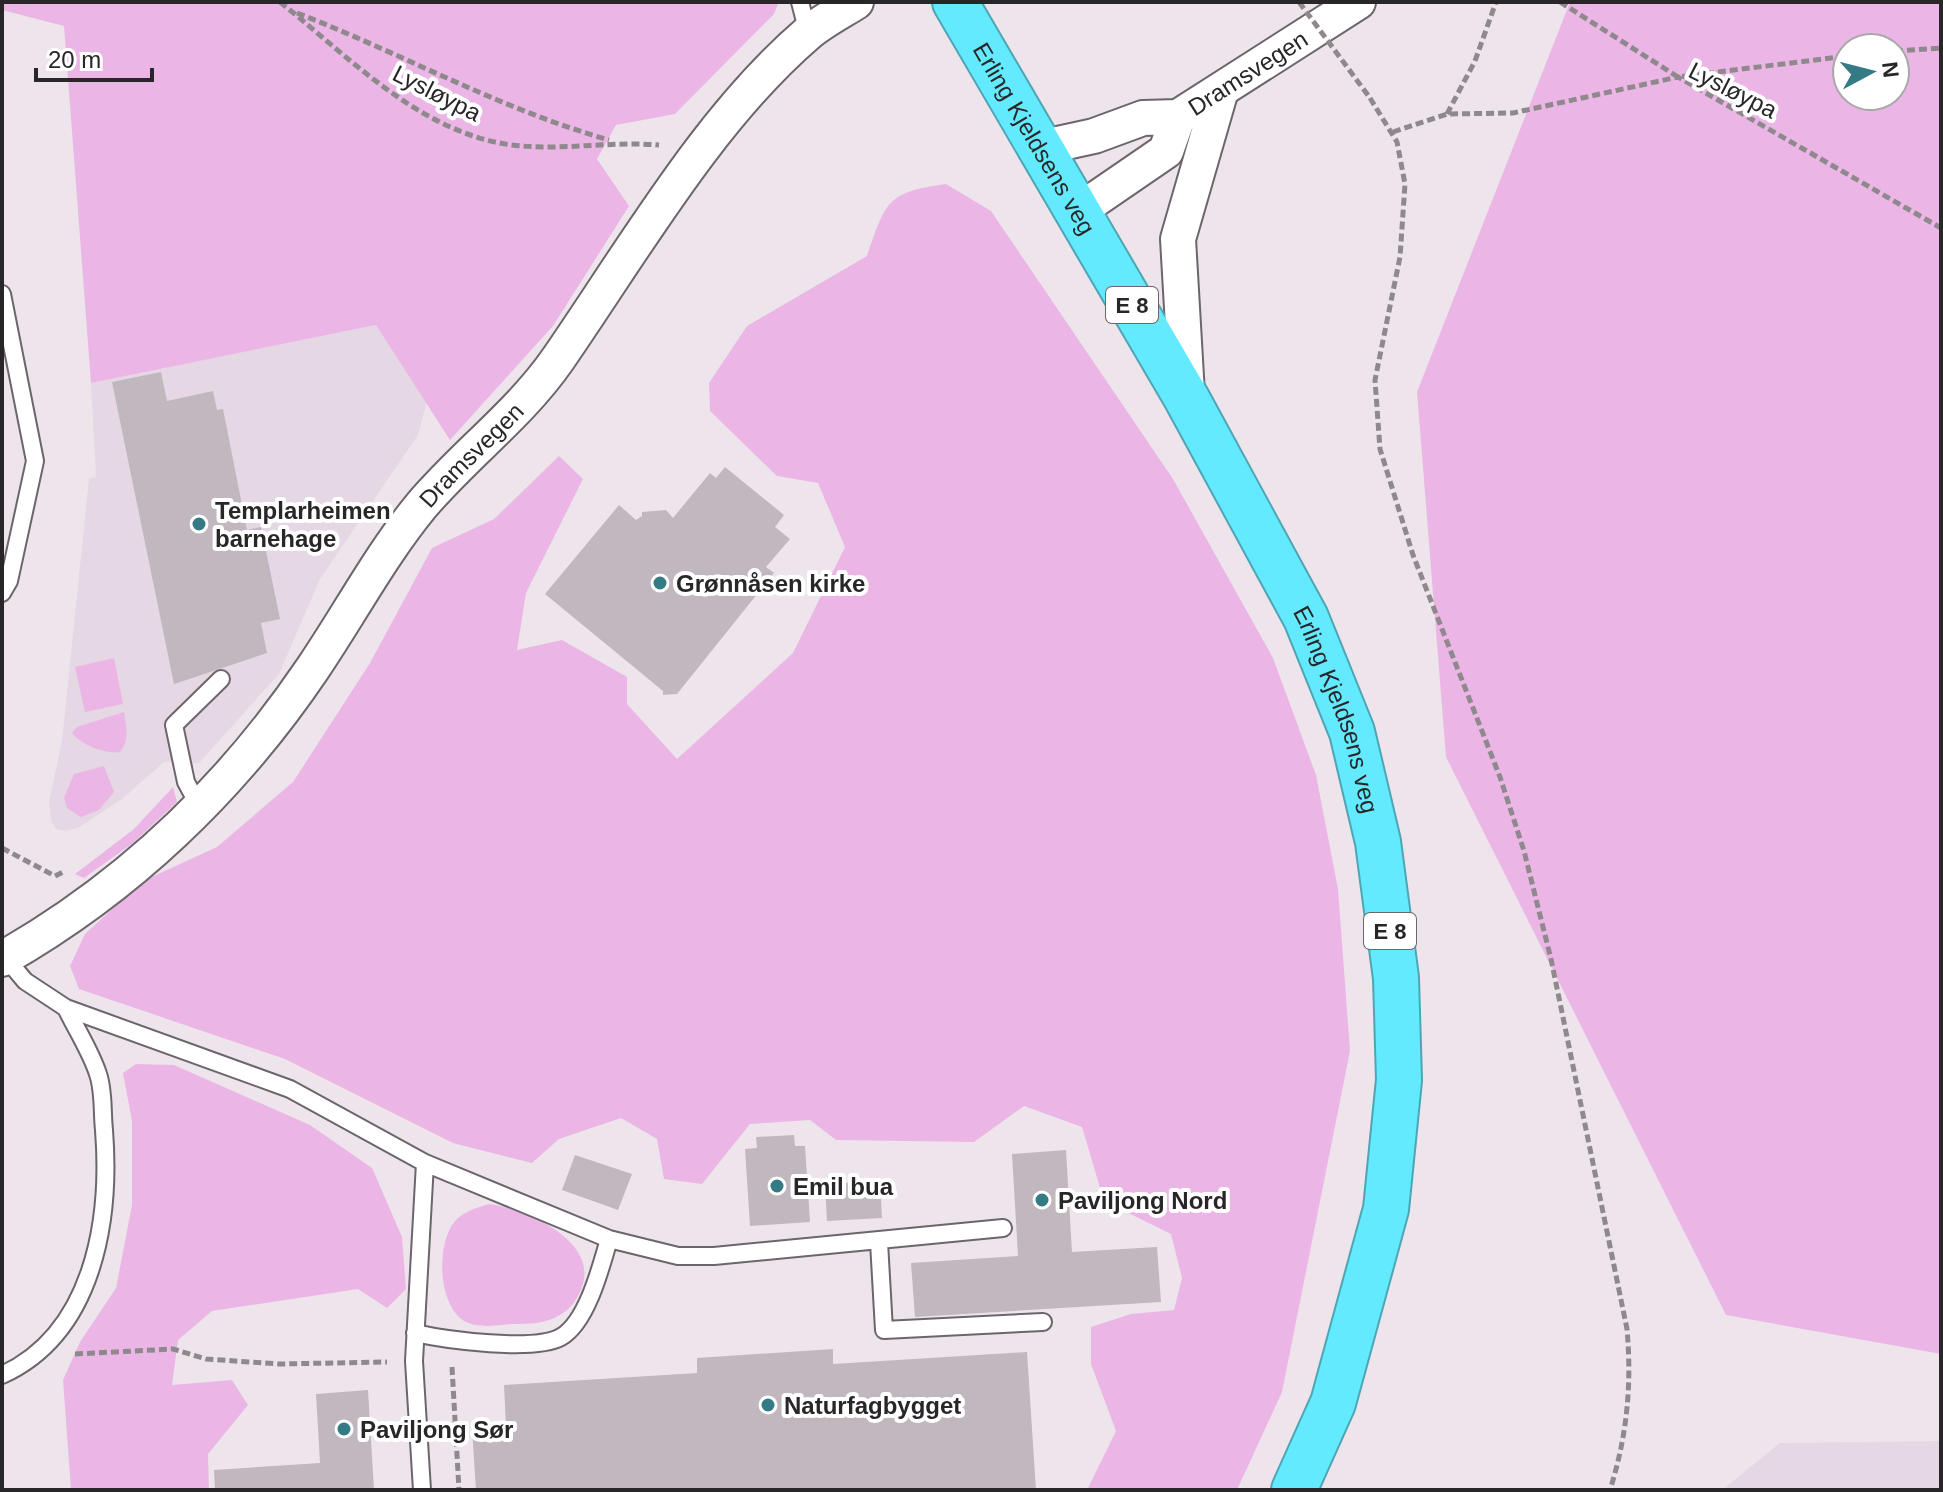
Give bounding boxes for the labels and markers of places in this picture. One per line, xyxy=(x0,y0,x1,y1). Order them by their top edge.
place label: Templarheimen barnehage xyxy=(215,497,391,552)
marker: Templarheimen barnehage xyxy=(190,515,208,533)
place label: Grønnåsen kirke xyxy=(676,570,865,597)
marker: Grønnåsen kirke xyxy=(651,574,669,592)
place label: Emil bua xyxy=(793,1173,894,1200)
marker: Emil bua xyxy=(768,1177,786,1195)
place label: Paviljong Nord xyxy=(1058,1187,1227,1214)
marker: Paviljong Nord xyxy=(1033,1191,1051,1209)
place label: Naturfagbygget xyxy=(784,1392,961,1419)
marker: Naturfagbygget xyxy=(759,1396,777,1414)
place label: Paviljong Sør xyxy=(360,1416,513,1443)
marker: Paviljong Sør xyxy=(335,1420,353,1438)

